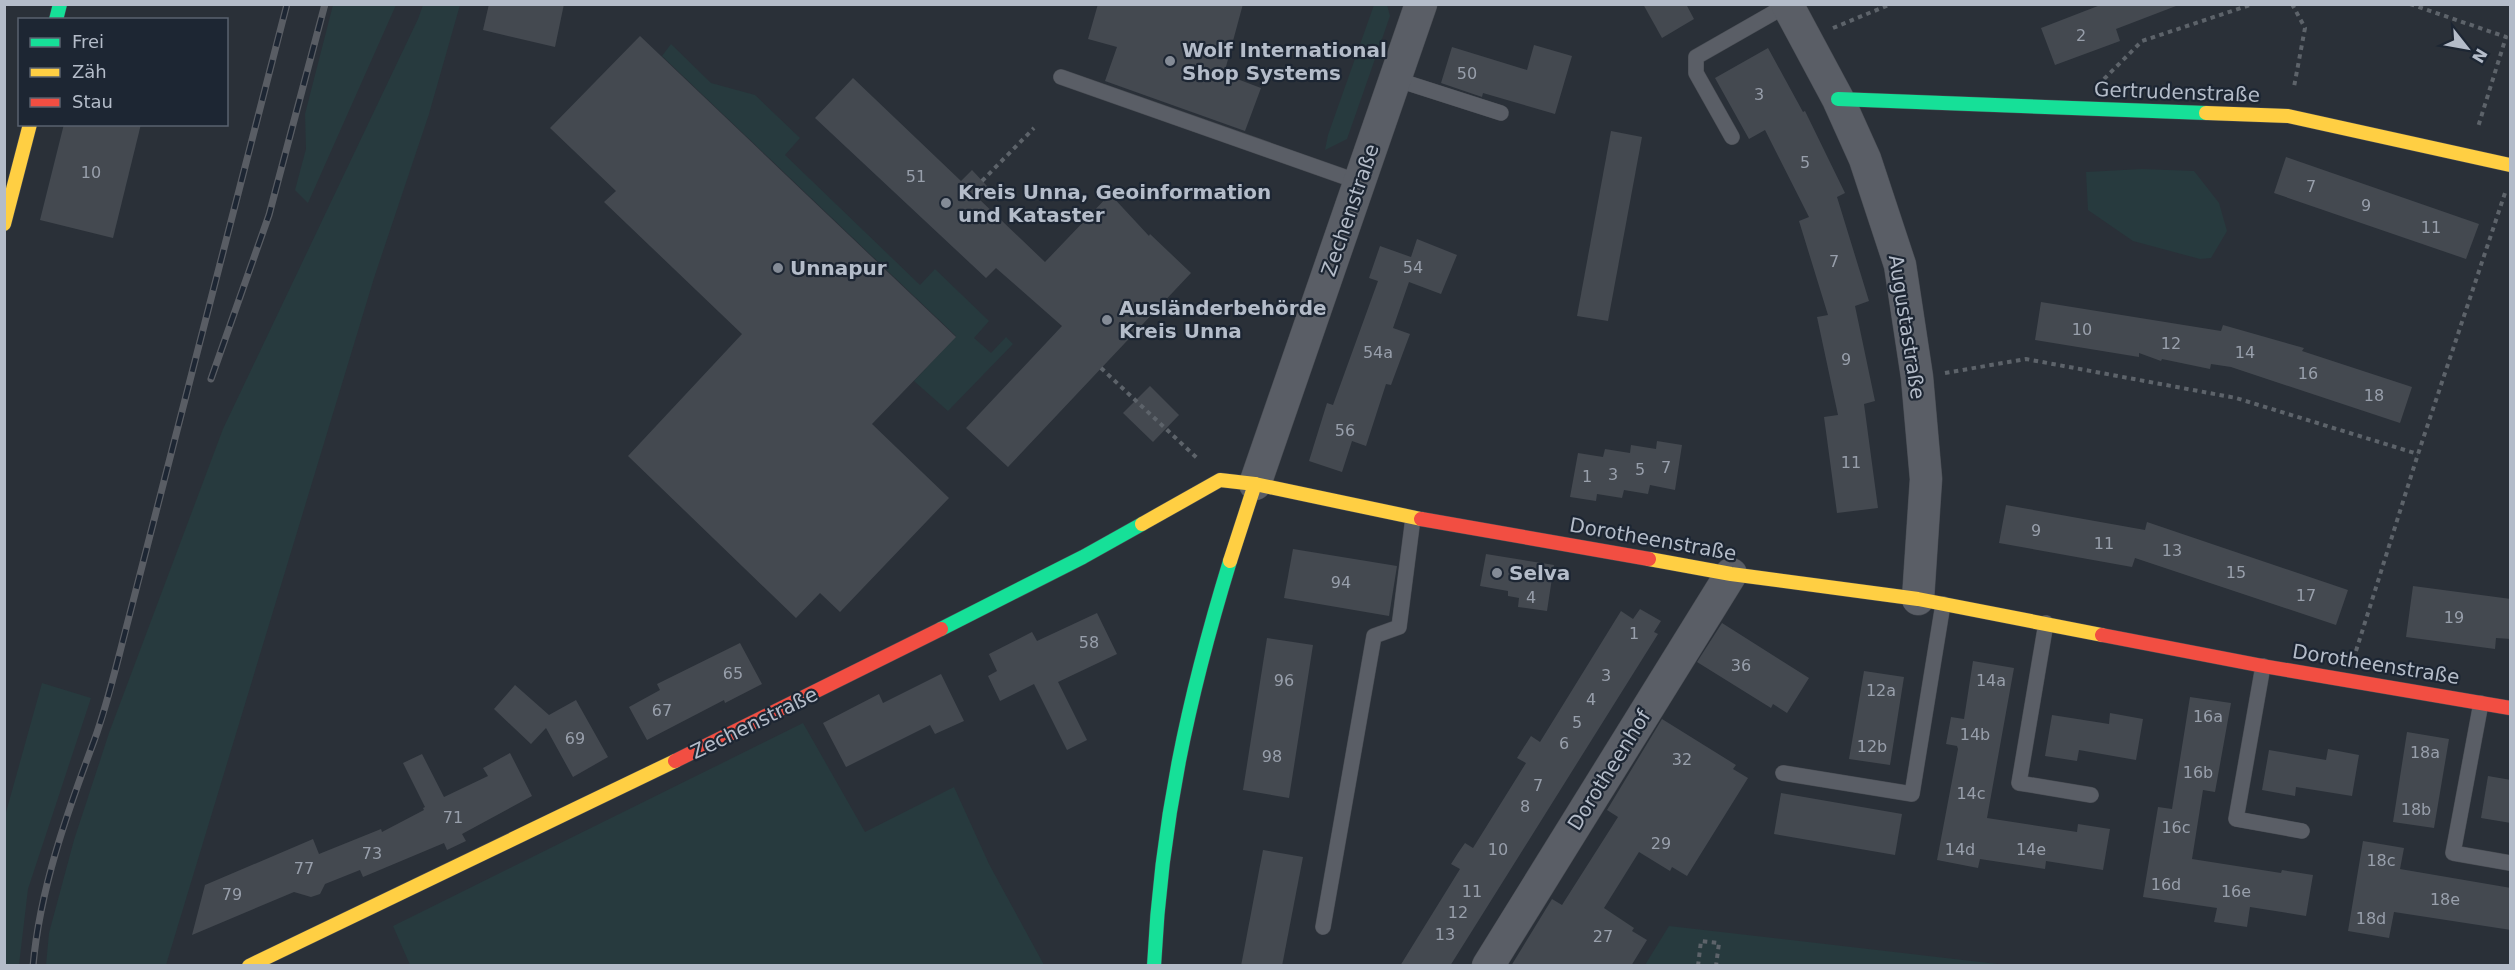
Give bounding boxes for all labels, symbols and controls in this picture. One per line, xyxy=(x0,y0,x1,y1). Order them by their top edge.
legend xyxy=(18,18,228,126)
north arrow xyxy=(2437,18,2497,78)
house number: 2 xyxy=(2076,26,2086,45)
text: Frei xyxy=(72,31,104,52)
place label: Wolf International Shop Systems xyxy=(1182,38,1387,85)
text: N xyxy=(2468,45,2491,66)
marker: Wolf International Shop Systems xyxy=(1163,54,1177,68)
text: Zäh xyxy=(72,61,107,82)
house number: 50 xyxy=(1457,64,1477,83)
street label: Gertrudenstraße xyxy=(2094,77,2260,107)
house number: 3 xyxy=(1754,85,1764,104)
text: Stau xyxy=(72,91,113,112)
street label: Zechenstraße xyxy=(1316,141,1384,279)
house number: 5 xyxy=(1800,153,1810,172)
house number: 10 xyxy=(81,163,101,182)
house number: 51 xyxy=(906,167,926,186)
house number: 7 xyxy=(2306,177,2316,196)
place label: Kreis Unna, Geoinformation und Kataster xyxy=(958,180,1271,227)
marker: Kreis Unna, Geoinformation und Kataster xyxy=(939,196,953,210)
house number: 9 xyxy=(2361,196,2371,215)
house number: 11 xyxy=(2421,218,2441,237)
house number: 7 xyxy=(1829,252,1839,271)
street label: Augustastraße xyxy=(1884,253,1930,401)
place label: Unnapur xyxy=(790,256,887,280)
house number: 54 xyxy=(1403,258,1423,277)
marker: Unnapur xyxy=(771,261,785,275)
place label: Ausländerbehörde Kreis Unna xyxy=(1119,296,1327,343)
marker: Ausländerbehörde Kreis Unna xyxy=(1100,313,1114,327)
house number: 10 xyxy=(2072,320,2092,339)
house number: 12 xyxy=(2161,334,2181,353)
house number: 54a xyxy=(1363,343,1393,362)
house number: 14 xyxy=(2235,343,2255,362)
house number: 9 xyxy=(1841,350,1851,369)
house number: 16 xyxy=(2298,364,2318,383)
house number: 18 xyxy=(2364,386,2384,405)
house number: 56 xyxy=(1335,421,1355,440)
house number: 11 xyxy=(1841,453,1861,472)
house number: 7 xyxy=(1661,458,1671,477)
house number: 5 xyxy=(1635,460,1645,479)
house number: 3 xyxy=(1608,465,1618,484)
house number: 1 xyxy=(1582,467,1592,486)
street label: Dorotheenstraße xyxy=(1568,512,1738,566)
house number: 9 xyxy=(2031,521,2041,540)
house number: 11 xyxy=(2094,534,2114,553)
house number: 13 xyxy=(2162,541,2182,560)
place label: Selva xyxy=(1509,561,1570,585)
house number: 15 xyxy=(2226,563,2246,582)
marker: Selva xyxy=(1490,566,1504,580)
house number: 94 xyxy=(1331,573,1351,592)
house number: 17 xyxy=(2296,586,2316,605)
house number: 4 xyxy=(1526,588,1536,607)
house number: 19 xyxy=(2444,608,2464,627)
house number: 1 xyxy=(1629,624,1639,643)
house number: 58 xyxy=(1079,633,1099,652)
street label: Dorotheenstraße xyxy=(2291,639,2461,689)
house number: 36 xyxy=(1731,656,1751,675)
house number: 65 xyxy=(723,664,743,683)
house number: 3 xyxy=(1601,666,1611,685)
house number: 96 xyxy=(1274,671,1294,690)
house number: 14a xyxy=(1976,671,2006,690)
house number: 12a xyxy=(1866,681,1896,700)
street label: Zechenstraße xyxy=(687,682,821,764)
house number: 4 xyxy=(1586,690,1596,709)
house number: 67 xyxy=(652,701,672,720)
street label: Dorotheenhof xyxy=(1562,705,1656,835)
house number: 16a xyxy=(2193,707,2223,726)
house number: 5 xyxy=(1572,713,1582,732)
house number: 14b xyxy=(1960,725,1990,744)
house number: 69 xyxy=(565,729,585,748)
house number: 6 xyxy=(1559,734,1569,753)
house number: 12b xyxy=(1857,737,1887,756)
house number: 18a xyxy=(2410,743,2440,762)
house number: 98 xyxy=(1262,747,1282,766)
house number: 32 xyxy=(1672,750,1692,769)
house number: 16b xyxy=(2183,763,2213,782)
house number: 7 xyxy=(1533,776,1543,795)
house number: 14c xyxy=(1956,784,1986,803)
house number: 8 xyxy=(1520,797,1530,816)
house number: 18b xyxy=(2401,800,2431,819)
house number: 71 xyxy=(443,808,463,827)
house number: 16c xyxy=(2161,818,2191,837)
house number: 29 xyxy=(1651,834,1671,853)
house number: 10 xyxy=(1488,840,1508,859)
house number: 14d xyxy=(1945,840,1975,859)
house number: 14e xyxy=(2016,840,2046,859)
house number: 73 xyxy=(362,844,382,863)
house number: 18c xyxy=(2366,851,2396,870)
house number: 77 xyxy=(294,859,314,878)
house number: 16d xyxy=(2151,875,2181,894)
house number: 11 xyxy=(1462,882,1482,901)
house number: 16e xyxy=(2221,882,2251,901)
house number: 79 xyxy=(222,885,242,904)
house number: 18e xyxy=(2430,890,2460,909)
house number: 12 xyxy=(1448,903,1468,922)
house number: 18d xyxy=(2356,909,2386,928)
house number: 13 xyxy=(1435,925,1455,944)
house number: 27 xyxy=(1593,927,1613,946)

